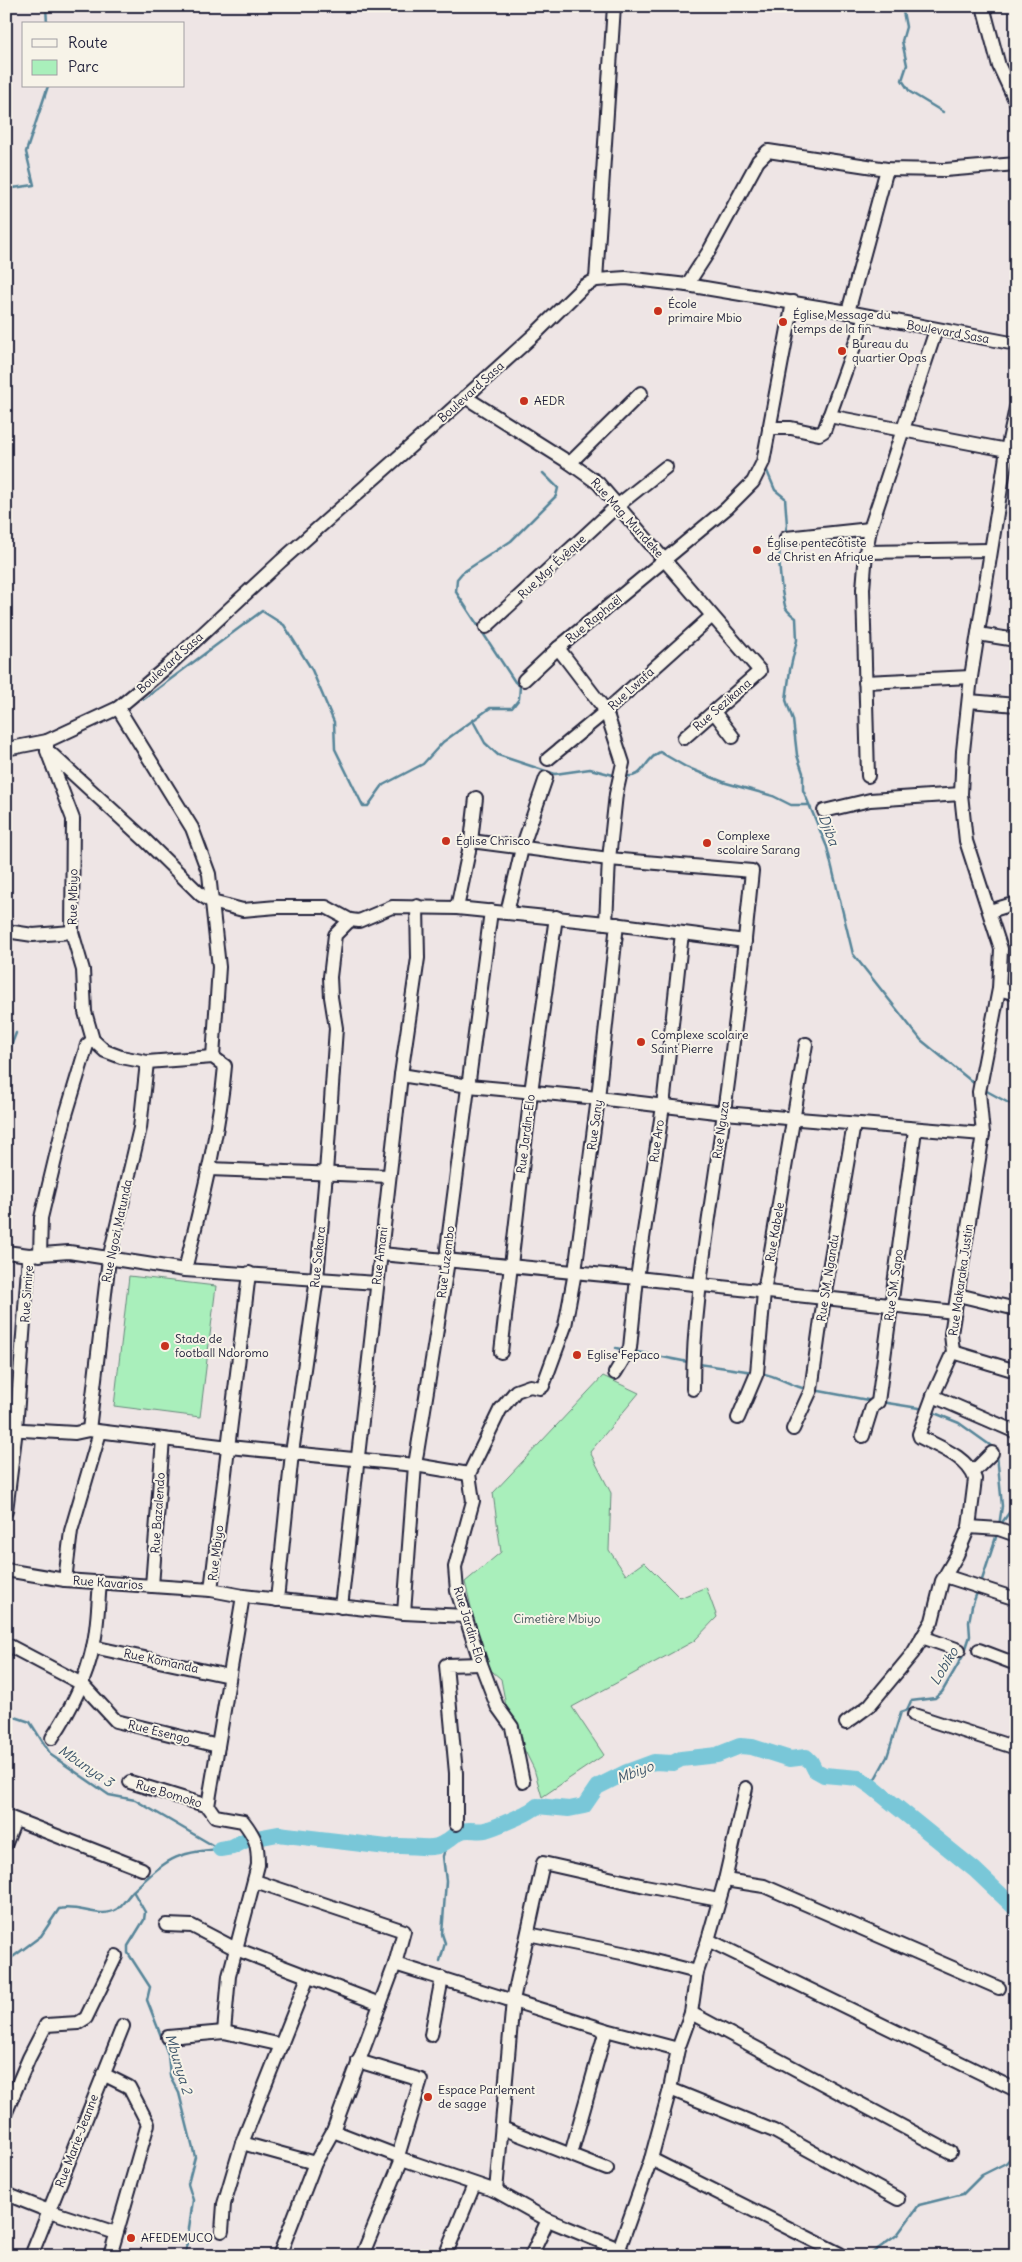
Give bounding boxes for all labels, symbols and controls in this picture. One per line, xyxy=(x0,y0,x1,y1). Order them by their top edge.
legend xyxy=(22,22,185,88)
text: Route xyxy=(68,33,108,52)
text: Parc xyxy=(68,57,99,76)
place label: École primaire Mbio xyxy=(668,296,742,325)
marker: École primaire Mbio xyxy=(652,305,664,317)
place label: Église Message du temps de la fin xyxy=(793,307,891,336)
marker: Église Message du temps de la fin xyxy=(777,316,789,328)
street label: Boulevard Sasa xyxy=(905,317,991,346)
place label: Bureau du quartier Opas xyxy=(852,336,927,365)
marker: Bureau du quartier Opas xyxy=(836,345,848,357)
street label: Boulevard Sasa xyxy=(434,358,507,425)
place label: AEDR xyxy=(534,393,565,408)
marker: AEDR xyxy=(518,395,530,407)
street label: Rue Mag. Mundeke xyxy=(588,475,667,561)
street label: Rue Mgr Évêque xyxy=(515,531,589,602)
place label: Église pentecôtiste de Christ en Afrique xyxy=(767,535,874,564)
marker: Église pentecôtiste de Christ en Afrique xyxy=(751,544,763,556)
street label: Rue Raphaël xyxy=(563,591,625,646)
street label: Boulevard Sasa xyxy=(133,629,206,696)
street label: Rue Lwafa xyxy=(605,664,657,713)
street label: Rue Sezikana xyxy=(690,675,754,734)
water label: Djiba xyxy=(815,812,844,849)
place label: Complexe scolaire Sarang xyxy=(717,828,800,857)
place label: Église Chrisco xyxy=(456,833,531,848)
marker: Église Chrisco xyxy=(440,835,452,847)
marker: Complexe scolaire Sarang xyxy=(701,837,713,849)
street label: Rue Mbiyo xyxy=(65,868,80,925)
place label: Complexe scolaire Saint Pierre xyxy=(651,1027,748,1056)
marker: Complexe scolaire Saint Pierre xyxy=(635,1036,647,1048)
street label: Rue Jardin-Elo xyxy=(513,1093,538,1174)
street label: Rue Sany xyxy=(584,1099,605,1151)
street label: Rue Nguza xyxy=(709,1100,732,1160)
street label: Rue Aro xyxy=(646,1118,667,1163)
street label: Rue Ngozi Matunda xyxy=(98,1178,135,1284)
street label: Rue Kabele xyxy=(762,1201,787,1263)
street label: Rue Makaraka Justin xyxy=(945,1223,976,1337)
street label: Rue Luzembo xyxy=(434,1224,457,1299)
street label: Rue Sakara xyxy=(307,1225,328,1288)
street label: Rue Amani xyxy=(368,1226,391,1286)
street label: Rue SM. Ngandu xyxy=(813,1233,842,1323)
street label: Rue SM. Sapo xyxy=(881,1248,906,1322)
street label: Rue Simire xyxy=(17,1265,36,1323)
place label: Stade de football Ndoromo xyxy=(175,1331,269,1360)
marker: Stade de football Ndoromo xyxy=(159,1340,171,1352)
place label: Eglise Fepaco xyxy=(587,1347,660,1362)
marker: Eglise Fepaco xyxy=(571,1349,583,1361)
street label: Rue Bazalendo xyxy=(147,1472,168,1554)
street label: Rue Mbiyo xyxy=(205,1524,226,1582)
street label: Rue Kavarios xyxy=(72,1573,144,1592)
street label: Rue Jardin-Elo xyxy=(451,1585,488,1665)
park label: Cimetière Mbiyo xyxy=(513,1611,601,1626)
water label: Lobiko xyxy=(926,1643,963,1688)
street label: Rue Komanda xyxy=(122,1645,200,1676)
street label: Rue Esengo xyxy=(127,1717,192,1746)
water label: Mbunya 3 xyxy=(55,1741,119,1792)
water label: Mbiyo xyxy=(614,1756,657,1787)
street label: Rue Bomoko xyxy=(134,1776,204,1811)
water label: Mbunya 2 xyxy=(161,2032,197,2098)
place label: Espace Parlement de sagge xyxy=(438,2082,535,2111)
marker: Espace Parlement de sagge xyxy=(422,2091,434,2103)
street label: Rue Marie-Jeanne xyxy=(52,2092,101,2190)
place label: AFEDEMUCO xyxy=(141,2230,213,2245)
marker: AFEDEMUCO xyxy=(125,2232,137,2244)

